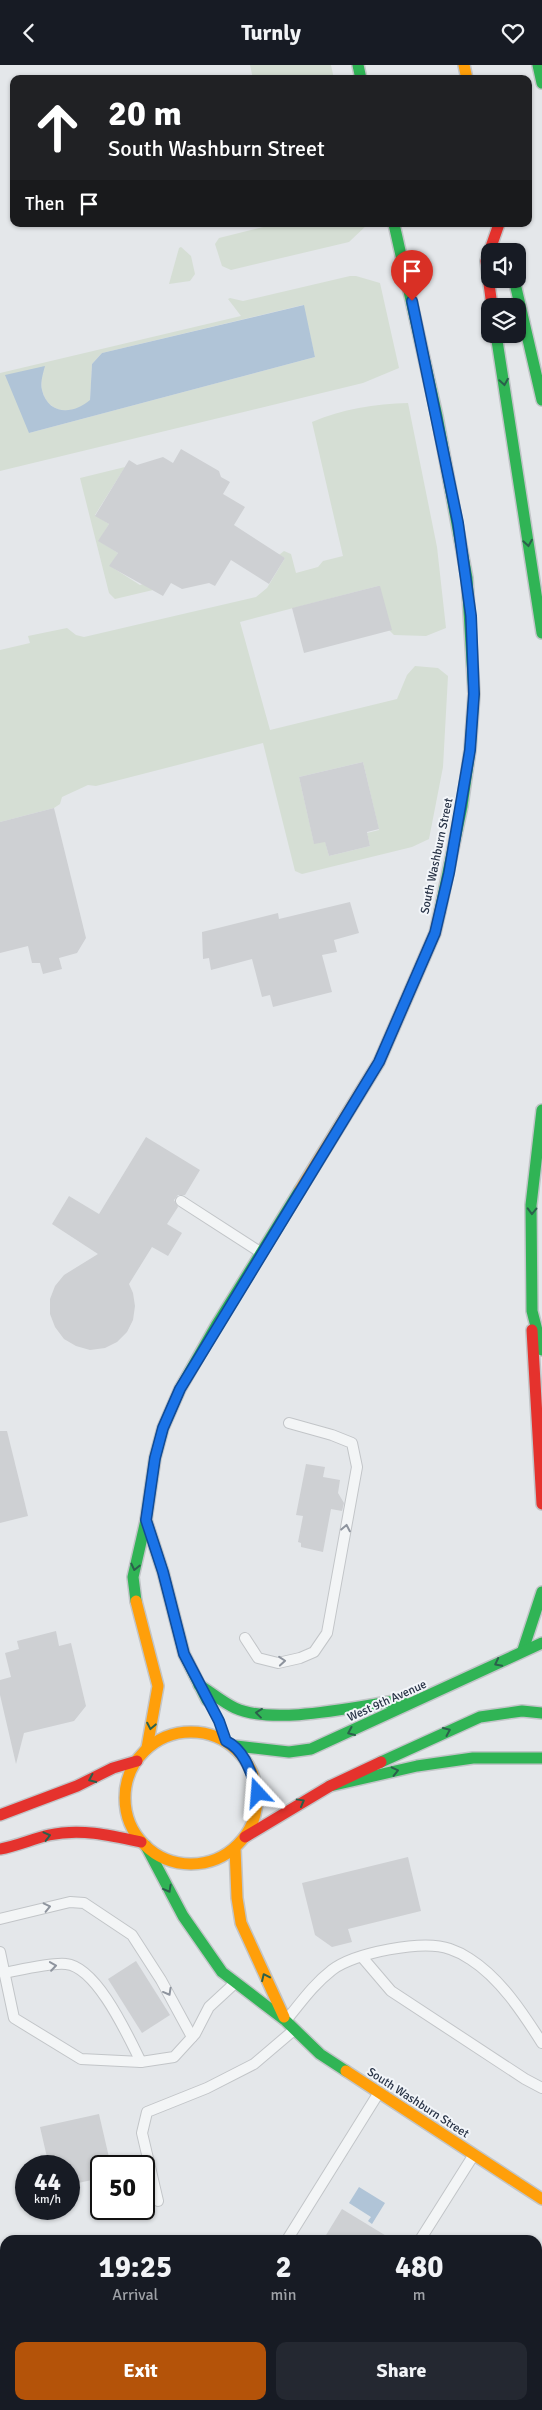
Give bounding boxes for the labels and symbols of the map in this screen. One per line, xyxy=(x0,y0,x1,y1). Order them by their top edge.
pin xyxy=(391,250,433,301)
one-way arrow xyxy=(498,378,508,386)
one-way arrow xyxy=(522,539,533,547)
street label: South Washburn Street xyxy=(417,797,457,915)
one-way arrow xyxy=(527,1208,537,1215)
one-way arrow xyxy=(340,1524,350,1533)
one-way arrow xyxy=(130,1563,141,1572)
one-way arrow xyxy=(279,1656,287,1667)
one-way arrow xyxy=(494,1657,503,1667)
street label: West 9th Avenue xyxy=(345,1677,429,1725)
one-way arrow xyxy=(254,1708,262,1719)
one-way arrow xyxy=(147,1721,157,1730)
one-way arrow xyxy=(347,1726,356,1737)
one-way arrow xyxy=(442,1727,451,1738)
position arrow xyxy=(231,1766,283,1818)
one-way arrow xyxy=(390,1766,399,1777)
one-way arrow xyxy=(88,1773,97,1783)
one-way arrow xyxy=(296,1799,305,1809)
one-way arrow xyxy=(43,1831,51,1842)
one-way arrow xyxy=(161,1884,171,1893)
one-way arrow xyxy=(43,1902,52,1913)
one-way arrow xyxy=(48,1961,57,1971)
one-way arrow xyxy=(261,1973,272,1982)
one-way arrow xyxy=(161,1987,171,1996)
street label: South Washburn Street xyxy=(364,2065,472,2141)
speed limit sign: 50 xyxy=(90,2155,155,2220)

